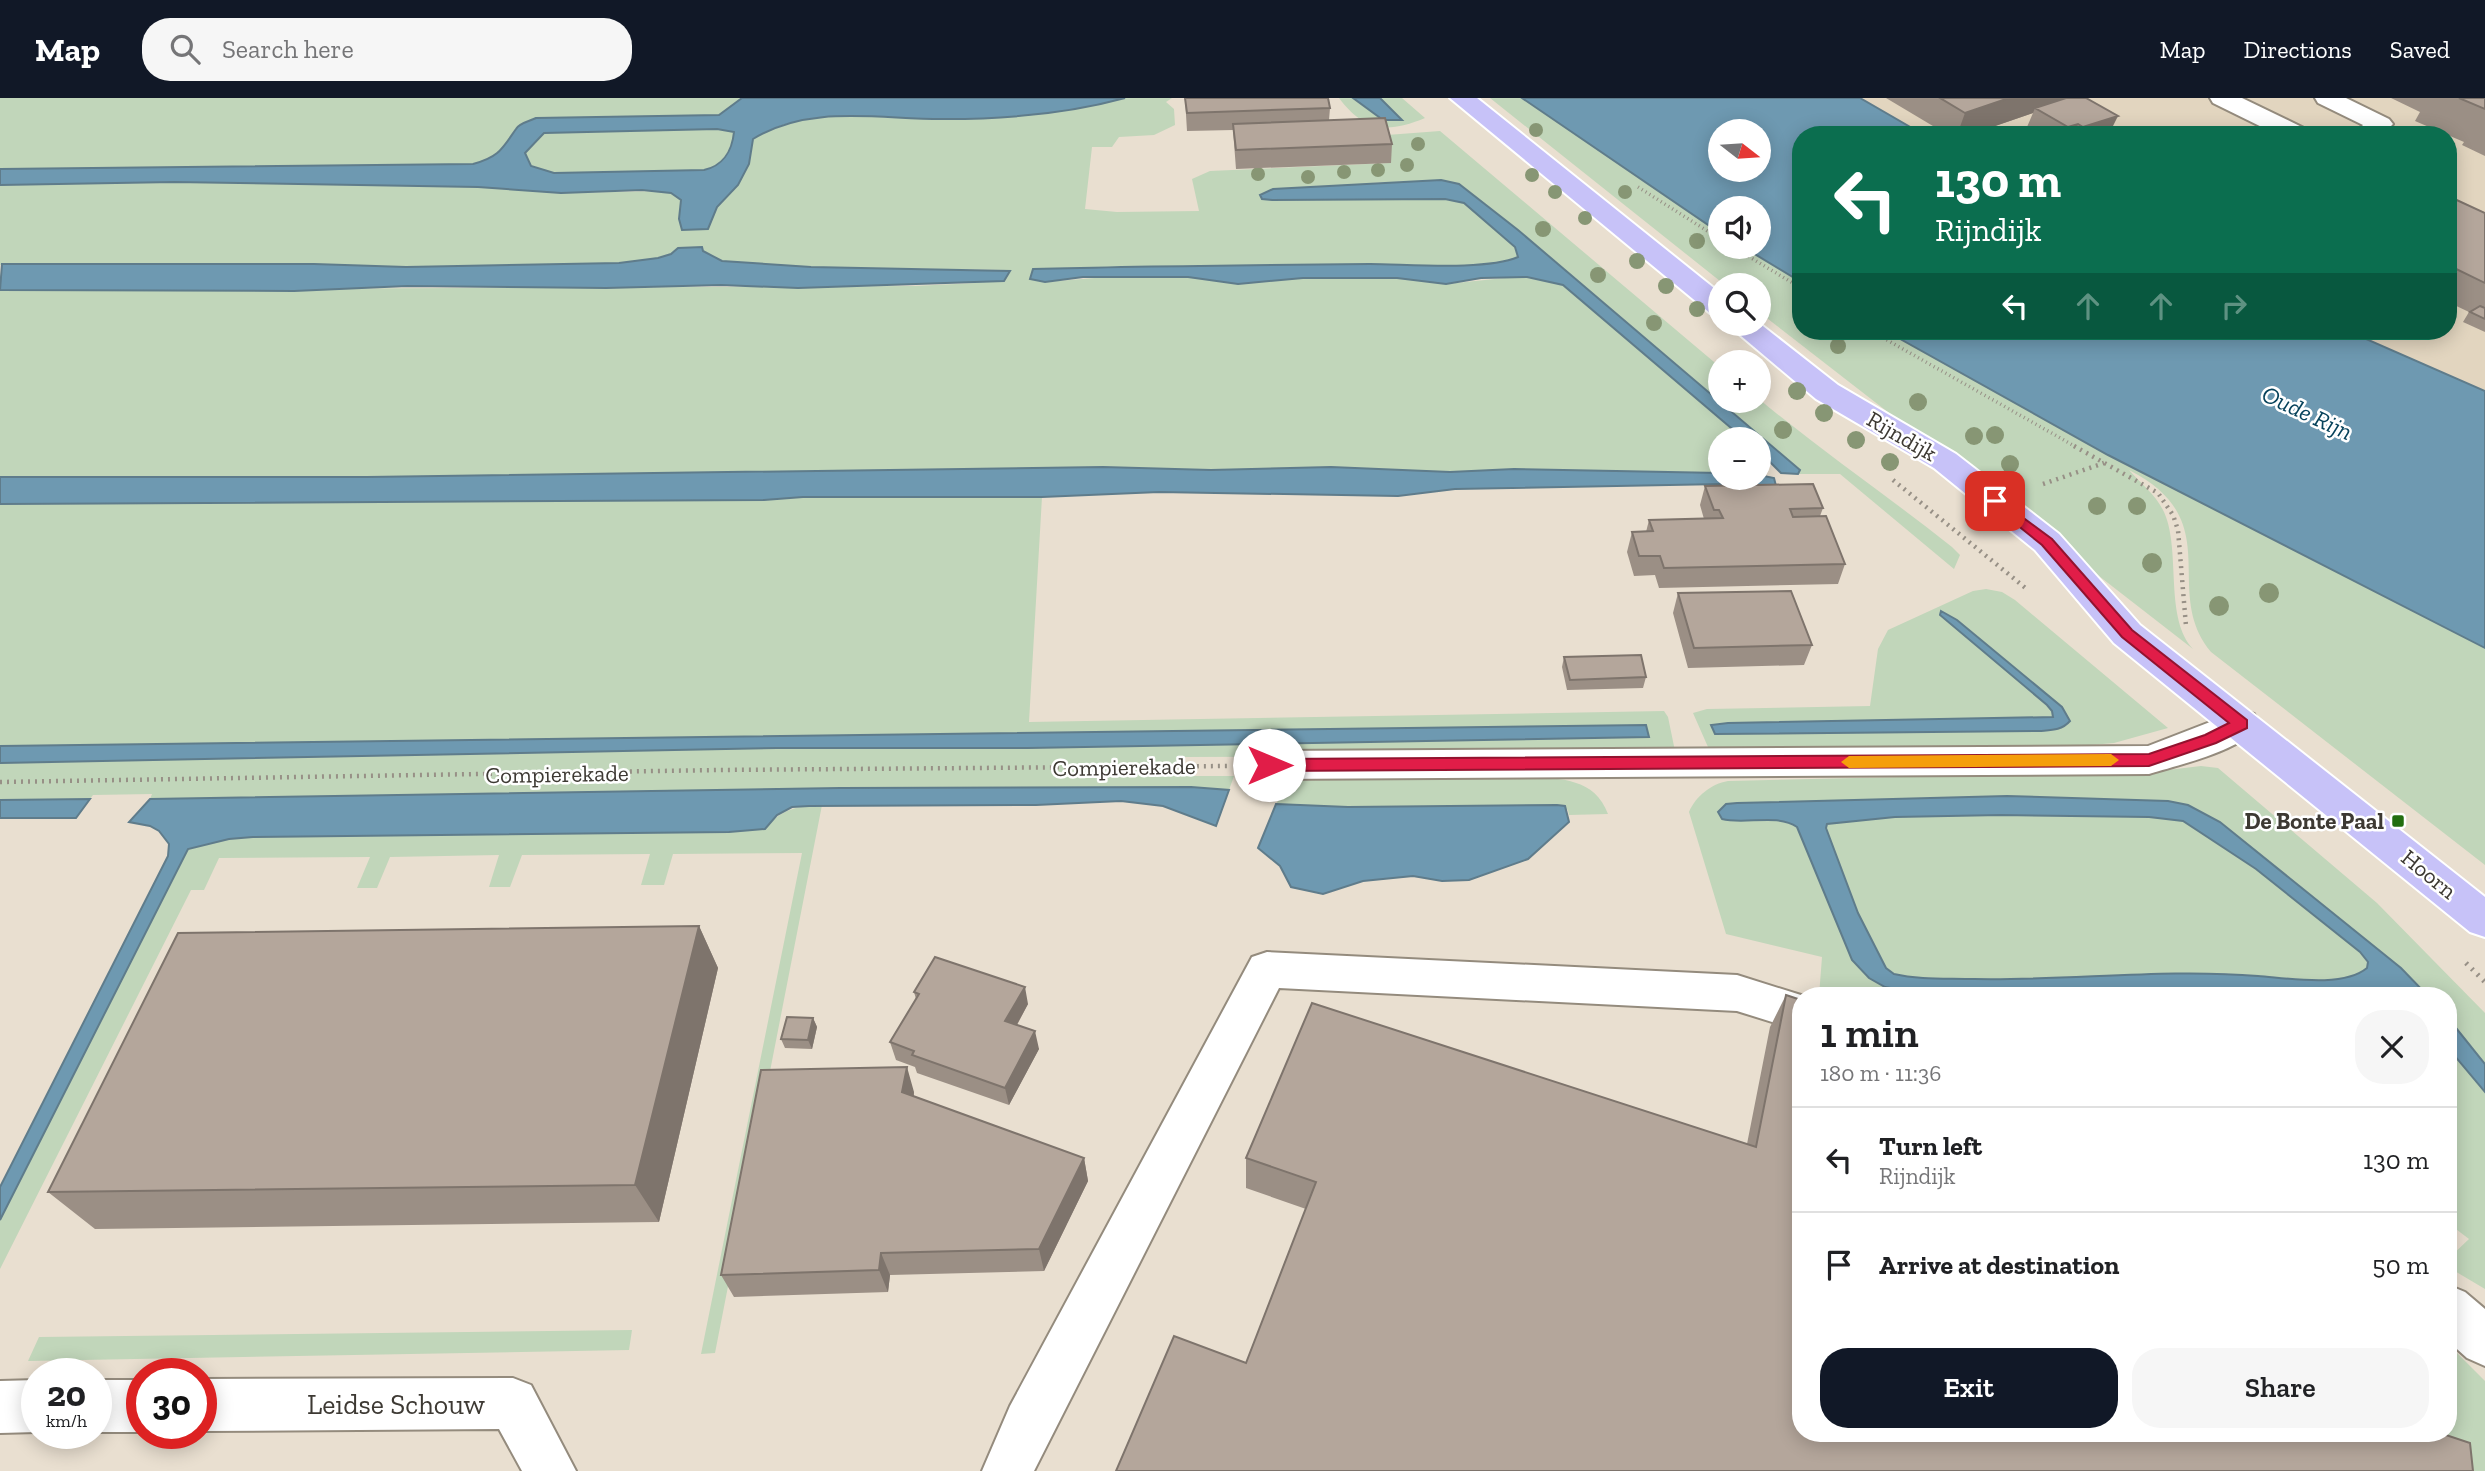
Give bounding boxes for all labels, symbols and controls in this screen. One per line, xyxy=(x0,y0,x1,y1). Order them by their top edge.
search box xyxy=(142,18,632,81)
text: Map xyxy=(35,30,100,69)
icon: search xyxy=(166,30,204,68)
text: Search here xyxy=(222,33,354,65)
text: Map xyxy=(2160,35,2206,64)
text: Directions xyxy=(2244,35,2352,64)
text: Saved xyxy=(2390,35,2450,64)
north arrow xyxy=(1708,119,1771,182)
map controls xyxy=(1708,119,1771,490)
text: 130 m xyxy=(1935,151,2061,210)
icon: left xyxy=(1820,154,1911,245)
button: sound xyxy=(1708,196,1771,259)
text: Rijndijk xyxy=(1935,211,2041,249)
button: search xyxy=(1708,273,1771,336)
icon: left xyxy=(1996,287,2034,325)
icon: ahead xyxy=(2069,287,2107,325)
icon: ahead xyxy=(2142,287,2180,325)
icon: right xyxy=(2215,287,2253,325)
button: + xyxy=(1708,350,1771,413)
water label: Oude Rijn xyxy=(2257,379,2357,446)
street label: Rijndijk xyxy=(1862,405,1942,467)
button: − xyxy=(1708,427,1771,490)
pin xyxy=(1965,471,2025,531)
icon: arrive xyxy=(1976,482,2014,520)
position arrow xyxy=(1232,728,1306,802)
street label: Compierekade xyxy=(1052,752,1196,782)
street label: Compierekade xyxy=(485,759,629,789)
place label: De Bonte Paal xyxy=(2245,807,2384,835)
marker: De Bonte Paal xyxy=(2390,813,2406,829)
street label: Hoorn xyxy=(2396,843,2462,905)
text: 1 min xyxy=(1820,1007,1919,1058)
button: close xyxy=(2355,1010,2429,1084)
text: 180 m · 11:36 xyxy=(1820,1059,1941,1087)
text: Turn left xyxy=(1879,1130,1982,1162)
icon: left xyxy=(1820,1141,1858,1179)
text: 130 m xyxy=(2363,1144,2429,1176)
text: Rijndijk xyxy=(1879,1162,1955,1190)
icon: arrive xyxy=(1820,1246,1858,1284)
text: Arrive at destination xyxy=(1879,1249,2119,1281)
text: 50 m xyxy=(2372,1249,2429,1281)
button: Exit xyxy=(1820,1348,2118,1428)
button: Share xyxy=(2132,1348,2429,1428)
speed limit sign: 30 xyxy=(126,1358,217,1449)
text: 20 xyxy=(47,1373,86,1415)
street label: Leidse Schouw xyxy=(307,1388,486,1421)
text: km/h xyxy=(46,1410,87,1432)

